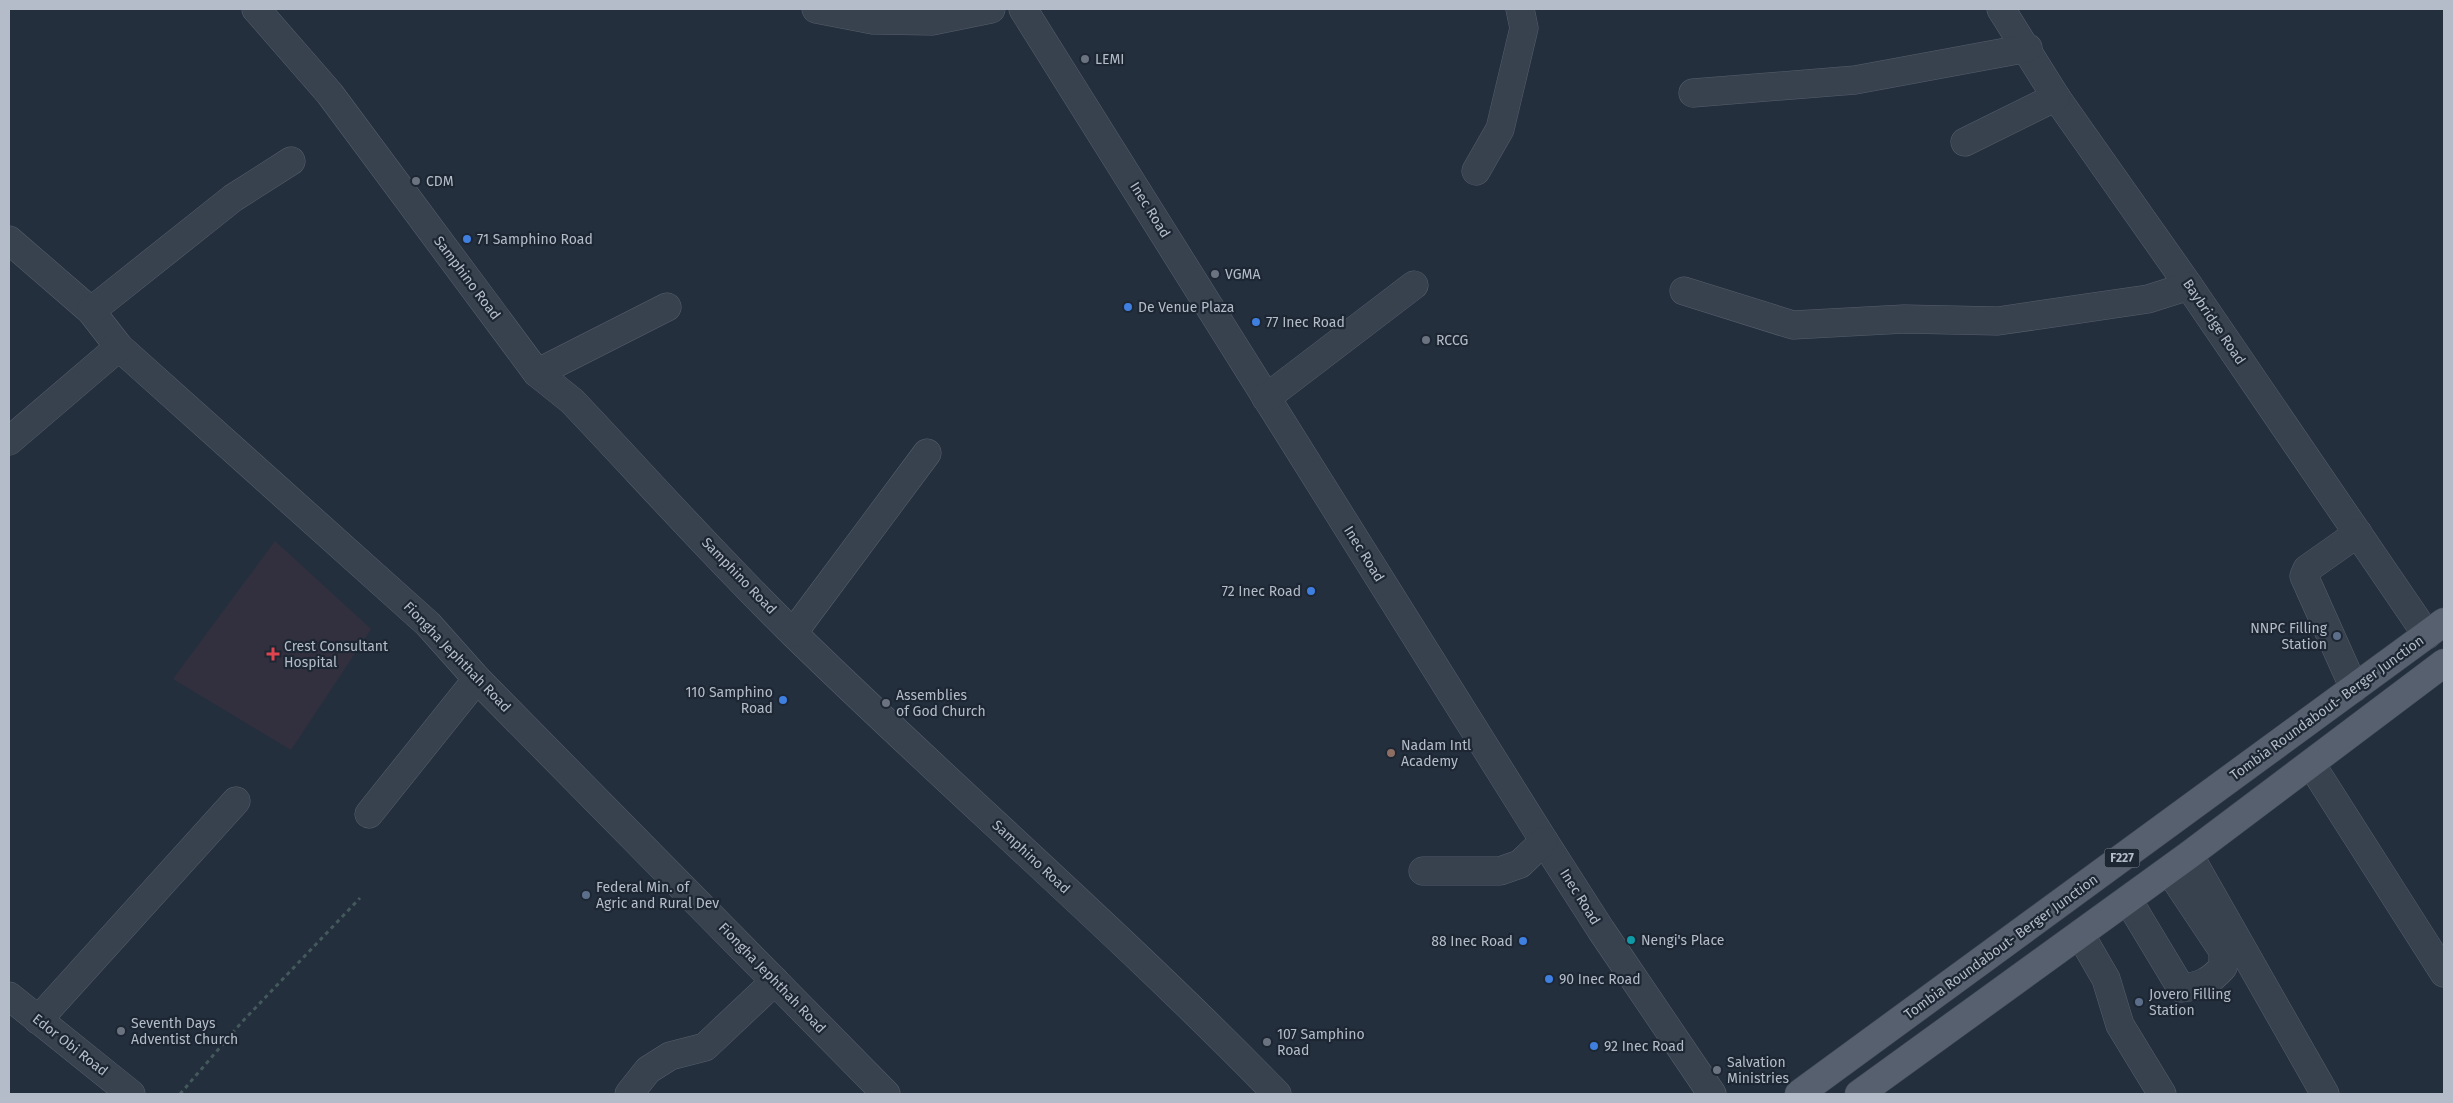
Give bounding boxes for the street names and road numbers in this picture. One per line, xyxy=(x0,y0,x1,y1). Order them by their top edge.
street label: Inec Road xyxy=(1126,179,1174,241)
street label: Samphino Road xyxy=(430,233,504,323)
street label: Baybridge Road xyxy=(2179,276,2249,368)
street label: Inec Road xyxy=(1340,523,1388,585)
street label: Samphino Road xyxy=(698,534,780,618)
street label: Fiongha Jephthah Road xyxy=(400,598,514,716)
street label: Tombia Roundabout- Berger Junction xyxy=(2227,632,2427,784)
street label: Samphino Road xyxy=(989,817,1073,897)
road number: F227 xyxy=(2104,848,2140,868)
street label: Inec Road xyxy=(1556,866,1604,928)
street label: Tombia Roundabout- Berger Junction xyxy=(1901,871,2101,1023)
street label: Fiongha Jephthah Road xyxy=(715,919,829,1037)
street label: Edor Obi Road xyxy=(29,1010,111,1080)

